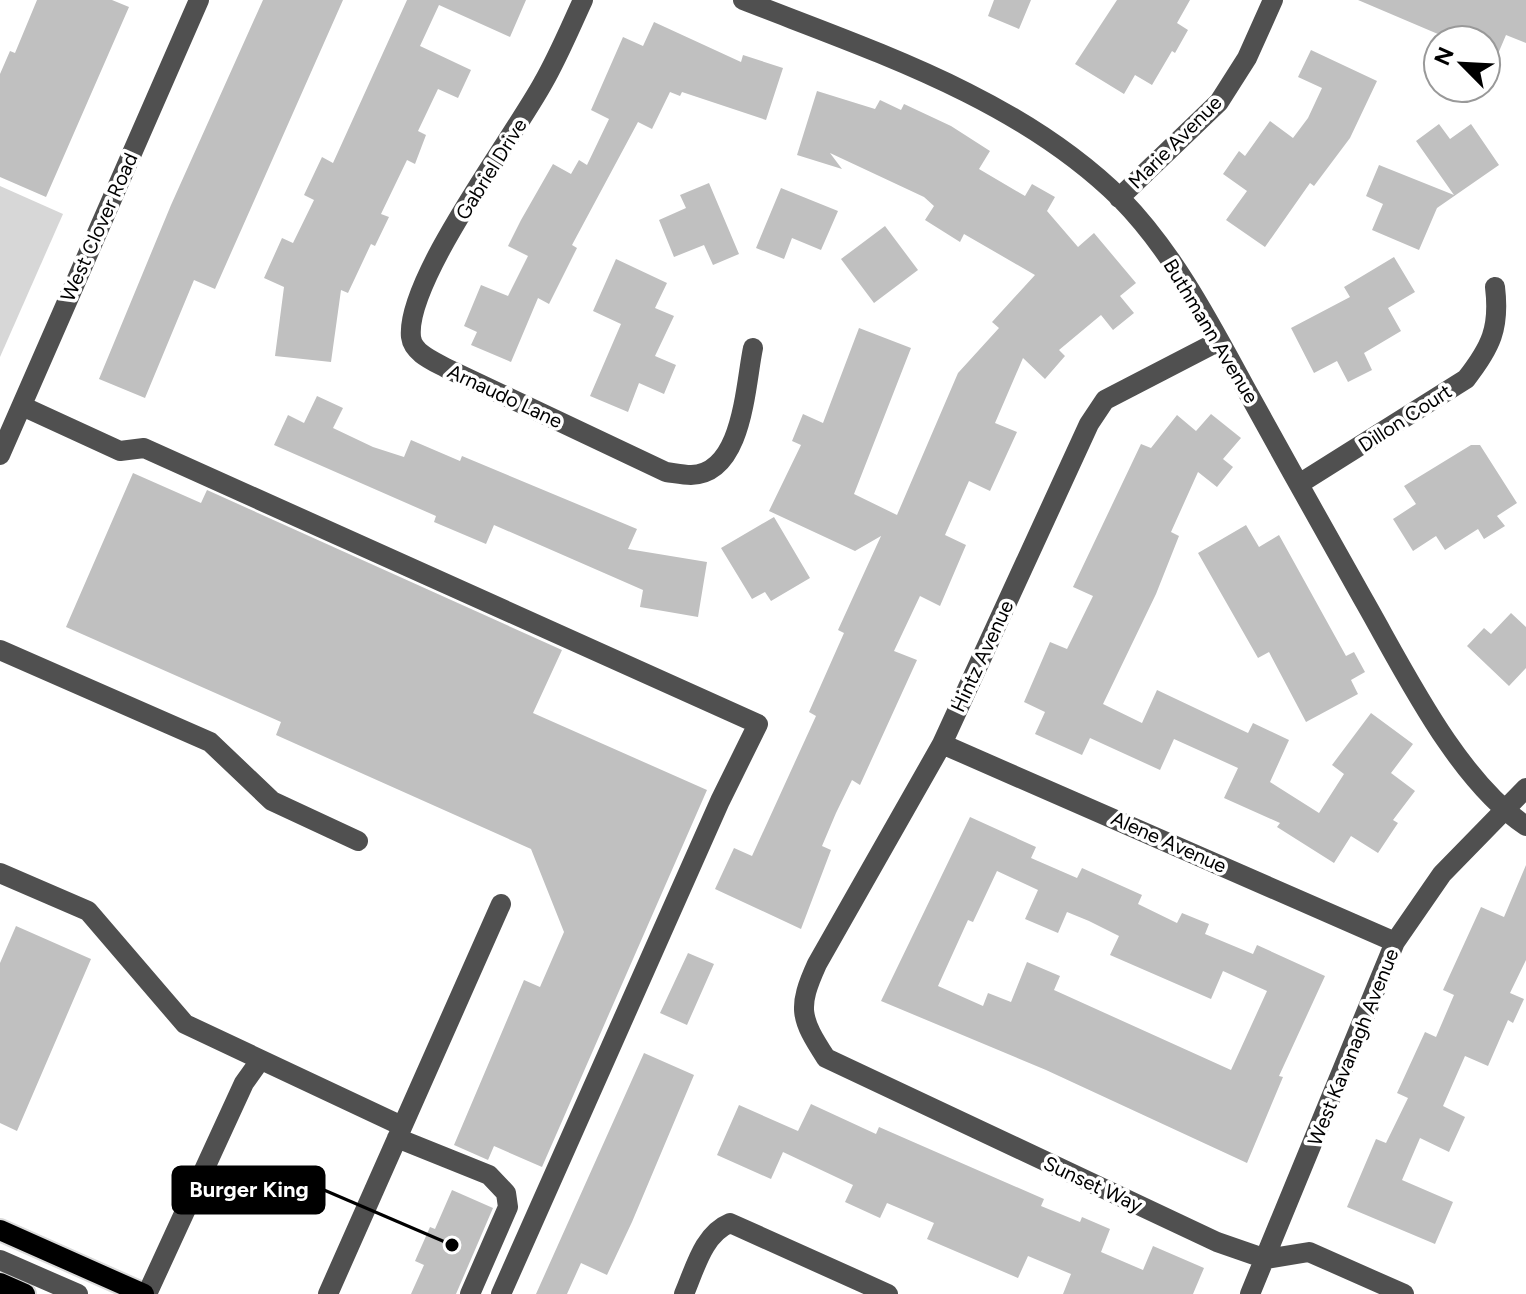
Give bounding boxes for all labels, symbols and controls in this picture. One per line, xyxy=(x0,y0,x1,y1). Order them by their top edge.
north arrow xyxy=(1422,24,1502,104)
text: N xyxy=(1428,43,1460,69)
street label: Marie Avenue xyxy=(1123,90,1227,194)
street label: Gabriel Drive xyxy=(450,114,532,224)
street label: West Clover Road xyxy=(55,149,143,305)
street label: Buthmann Avenue xyxy=(1158,254,1264,408)
street label: Arnaudo Lane xyxy=(444,359,566,433)
street label: Dillon Court xyxy=(1354,379,1456,457)
street label: Hintz Avenue xyxy=(946,596,1018,716)
street label: Alene Avenue xyxy=(1108,806,1230,878)
street label: West Kavanagh Avenue xyxy=(1302,945,1404,1149)
street label: Sunset Way xyxy=(1040,1151,1147,1218)
callout: Burger King xyxy=(173,1167,324,1213)
text: Burger King xyxy=(189,1176,309,1203)

